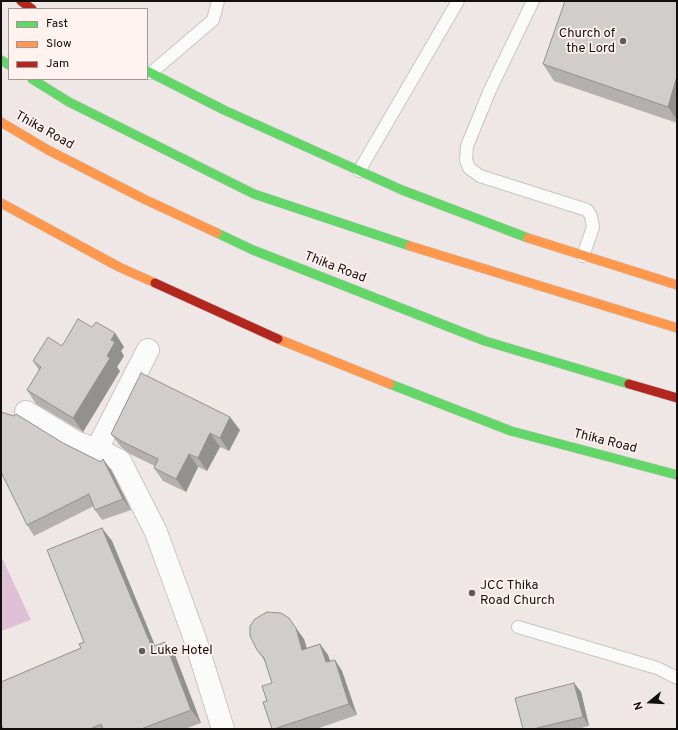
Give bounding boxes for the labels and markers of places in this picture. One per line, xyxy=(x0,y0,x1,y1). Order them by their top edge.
place label: Church of the Lord xyxy=(559,26,615,57)
marker: Church of the Lord xyxy=(618,36,628,46)
place label: JCC Thika Road Church xyxy=(480,578,555,609)
marker: JCC Thika Road Church xyxy=(467,588,477,598)
place label: Luke Hotel xyxy=(150,643,213,659)
marker: Luke Hotel xyxy=(137,646,147,656)

